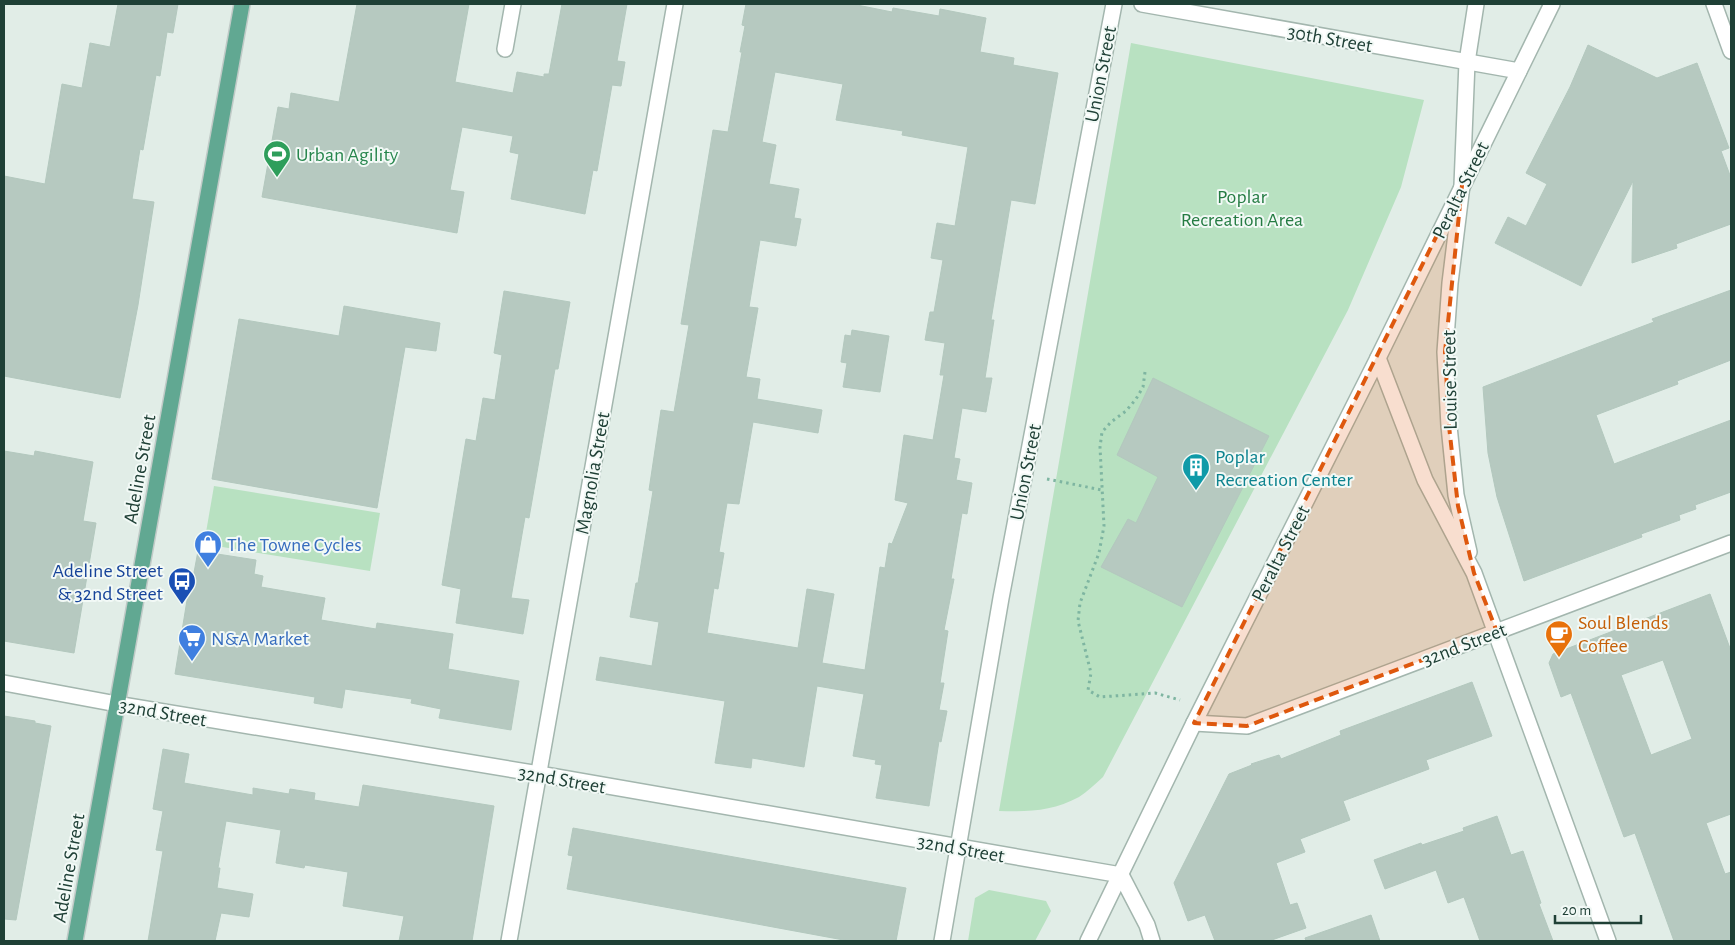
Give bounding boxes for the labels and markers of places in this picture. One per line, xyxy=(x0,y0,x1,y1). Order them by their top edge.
sports icon: Urban Agility xyxy=(262,139,292,178)
place label: Urban Agility xyxy=(296,145,399,165)
place label: Poplar Recreation Center xyxy=(1215,447,1353,490)
building icon: Poplar Recreation Center xyxy=(1181,452,1211,491)
shop icon: The Towne Cycles xyxy=(193,529,223,568)
place label: The Towne Cycles xyxy=(227,535,362,555)
place label: Adeline Street & 32nd Street xyxy=(53,561,164,604)
bus stop icon: Adeline Street & 32nd Street xyxy=(167,566,197,605)
place label: Soul Blends Coffee xyxy=(1578,613,1668,656)
cafe icon: Soul Blends Coffee xyxy=(1544,619,1574,658)
supermarket icon: N&A Market xyxy=(177,623,207,662)
place label: N&A Market xyxy=(211,629,310,649)

